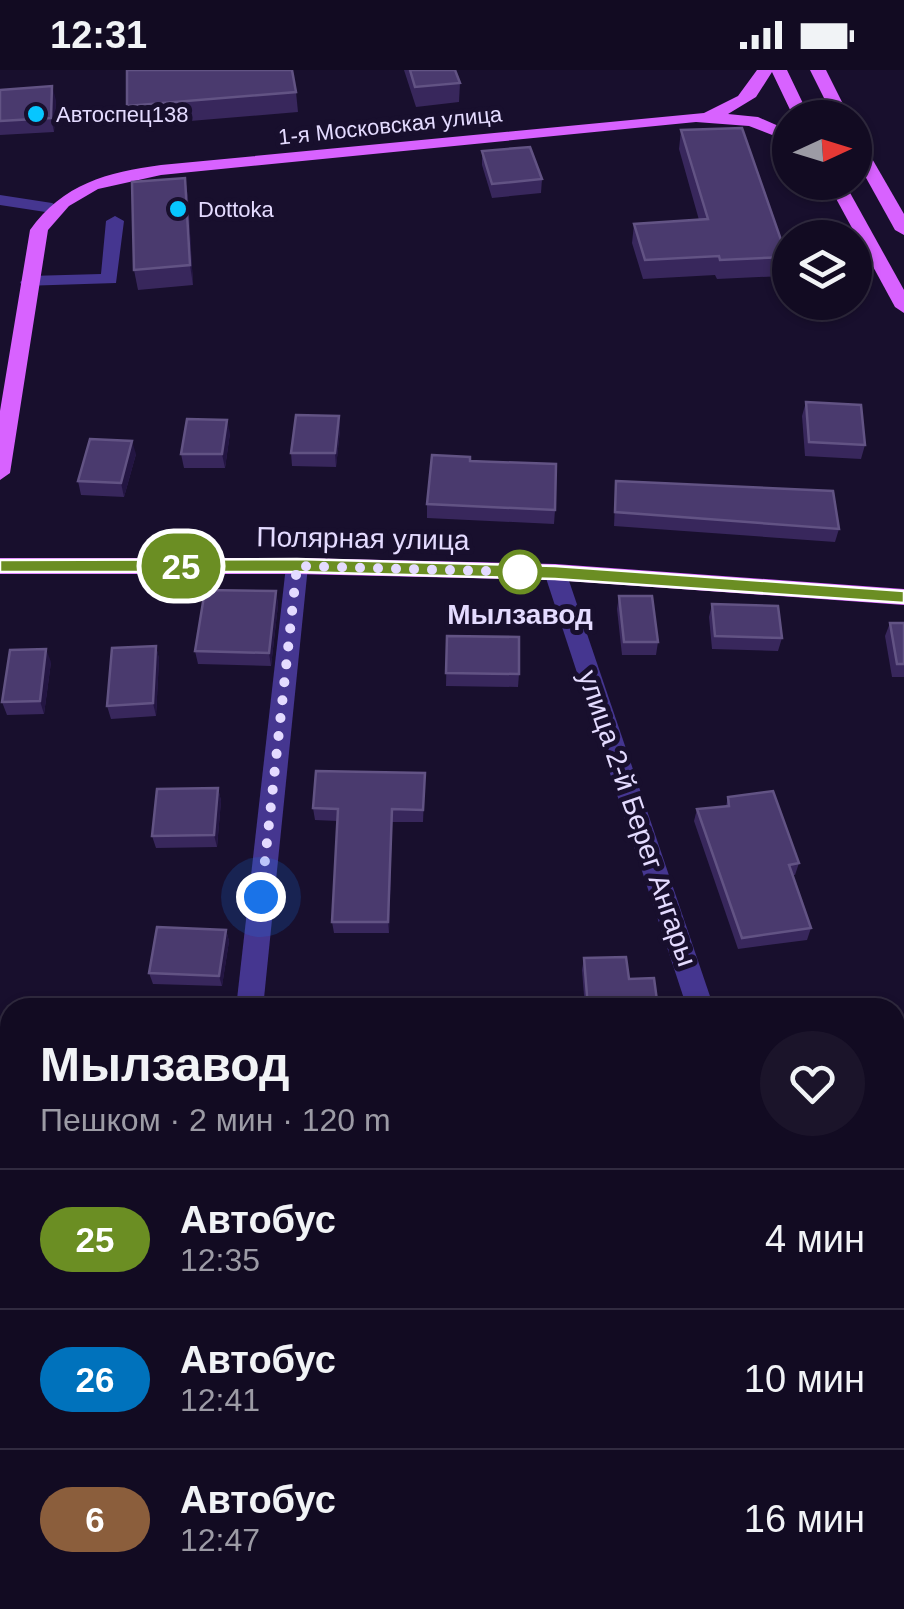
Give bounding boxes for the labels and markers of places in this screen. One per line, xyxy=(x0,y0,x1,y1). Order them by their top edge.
place label: Автоспец138 xyxy=(56,102,188,127)
marker: Автоспец138 xyxy=(25,103,47,125)
place label: Dottoka xyxy=(198,197,275,222)
marker: Dottoka xyxy=(167,198,189,220)
marker: Мылзавод xyxy=(499,551,541,593)
place label: Мылзавод xyxy=(447,599,593,630)

